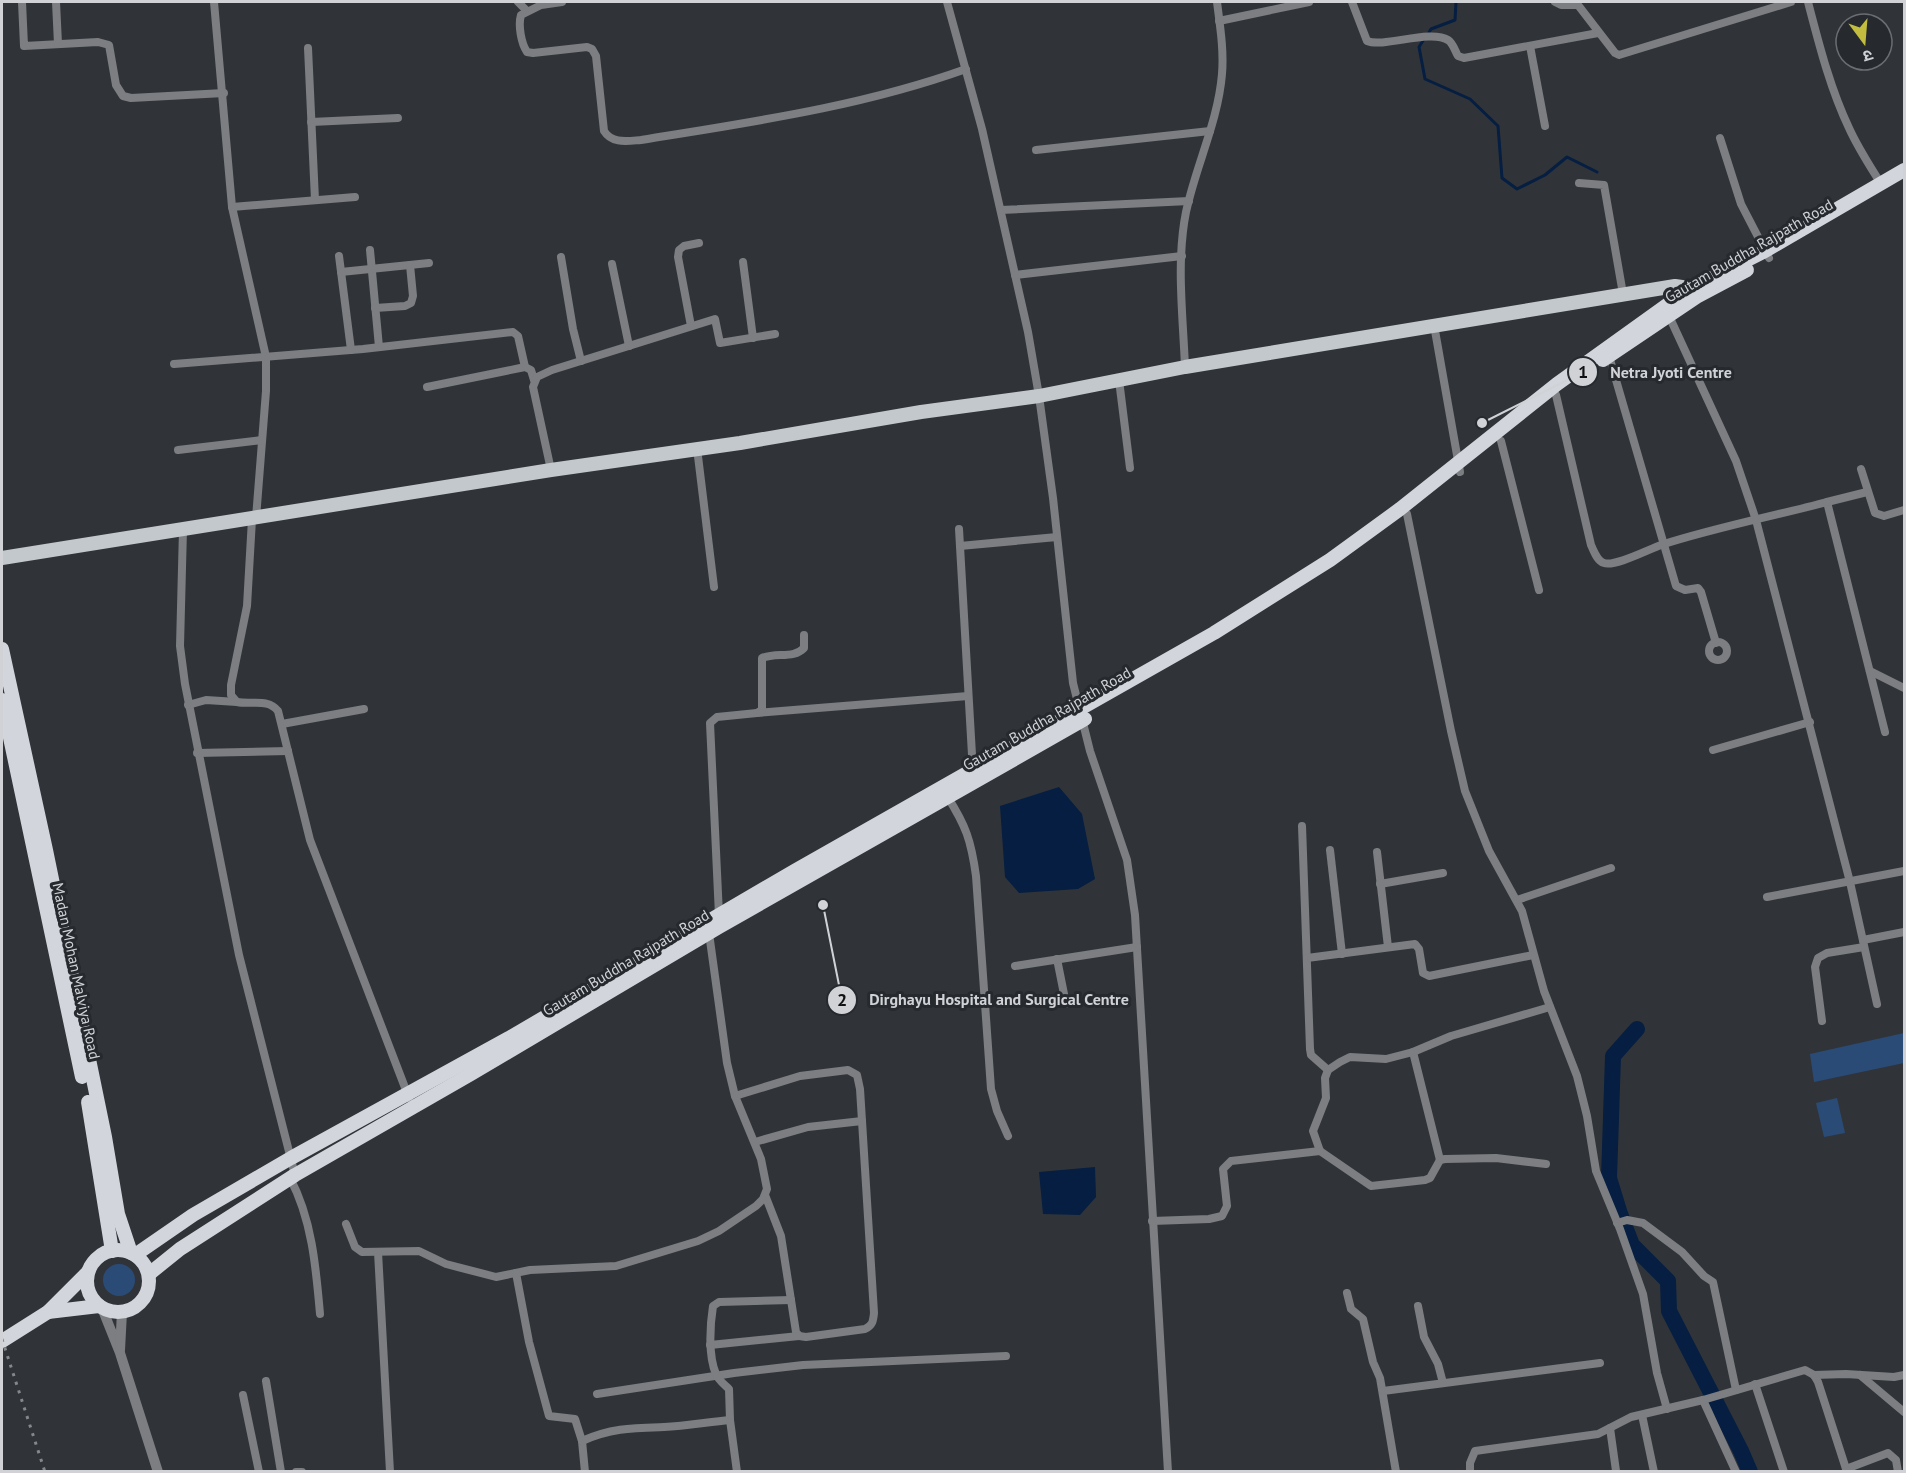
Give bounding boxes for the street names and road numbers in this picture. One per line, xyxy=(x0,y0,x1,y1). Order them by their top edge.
street label: Gautam Buddha Rajpath Road xyxy=(1661,195,1836,307)
street label: Gautam Buddha Rajpath Road xyxy=(959,663,1134,775)
street label: Madan Mohan Malviya Road xyxy=(48,881,104,1061)
street label: Gautam Buddha Rajpath Road xyxy=(539,905,712,1020)

